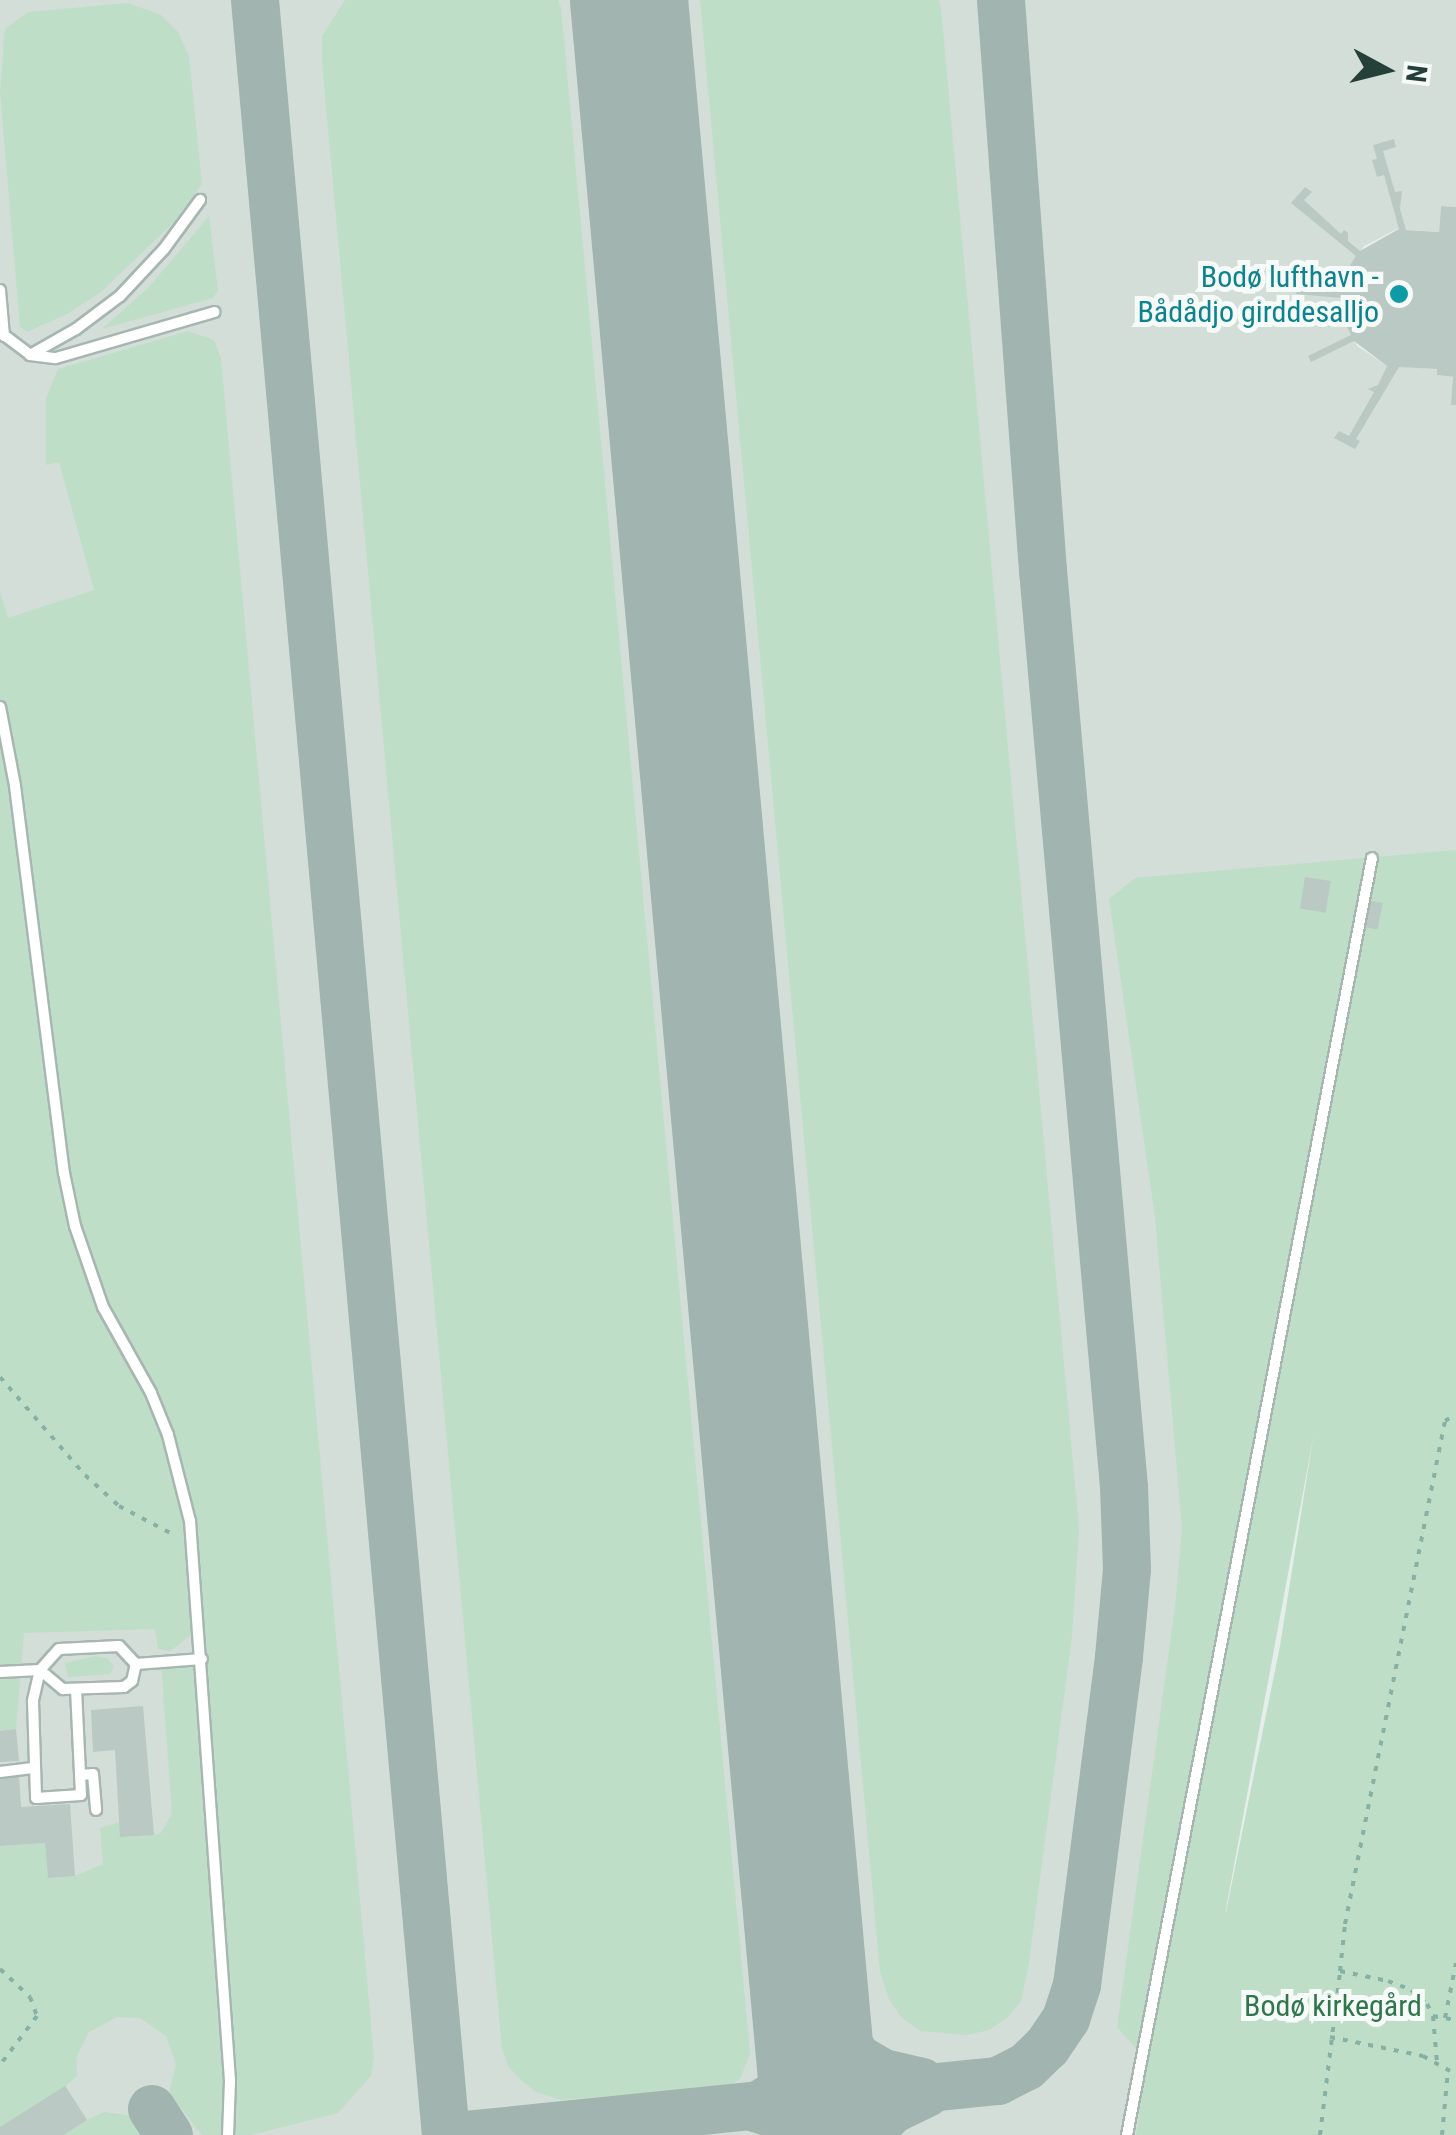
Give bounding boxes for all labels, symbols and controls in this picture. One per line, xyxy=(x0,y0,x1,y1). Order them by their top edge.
north arrow xyxy=(1336,20,1436,120)
text: N xyxy=(1399,63,1434,84)
place label: Bodø lufthavn - Bådådjo girddesalljo xyxy=(1137,259,1379,330)
marker: Bodø lufthavn - Bådådjo girddesalljo xyxy=(1388,283,1410,305)
park label: Bodø kirkegård xyxy=(1244,1988,1422,2024)

